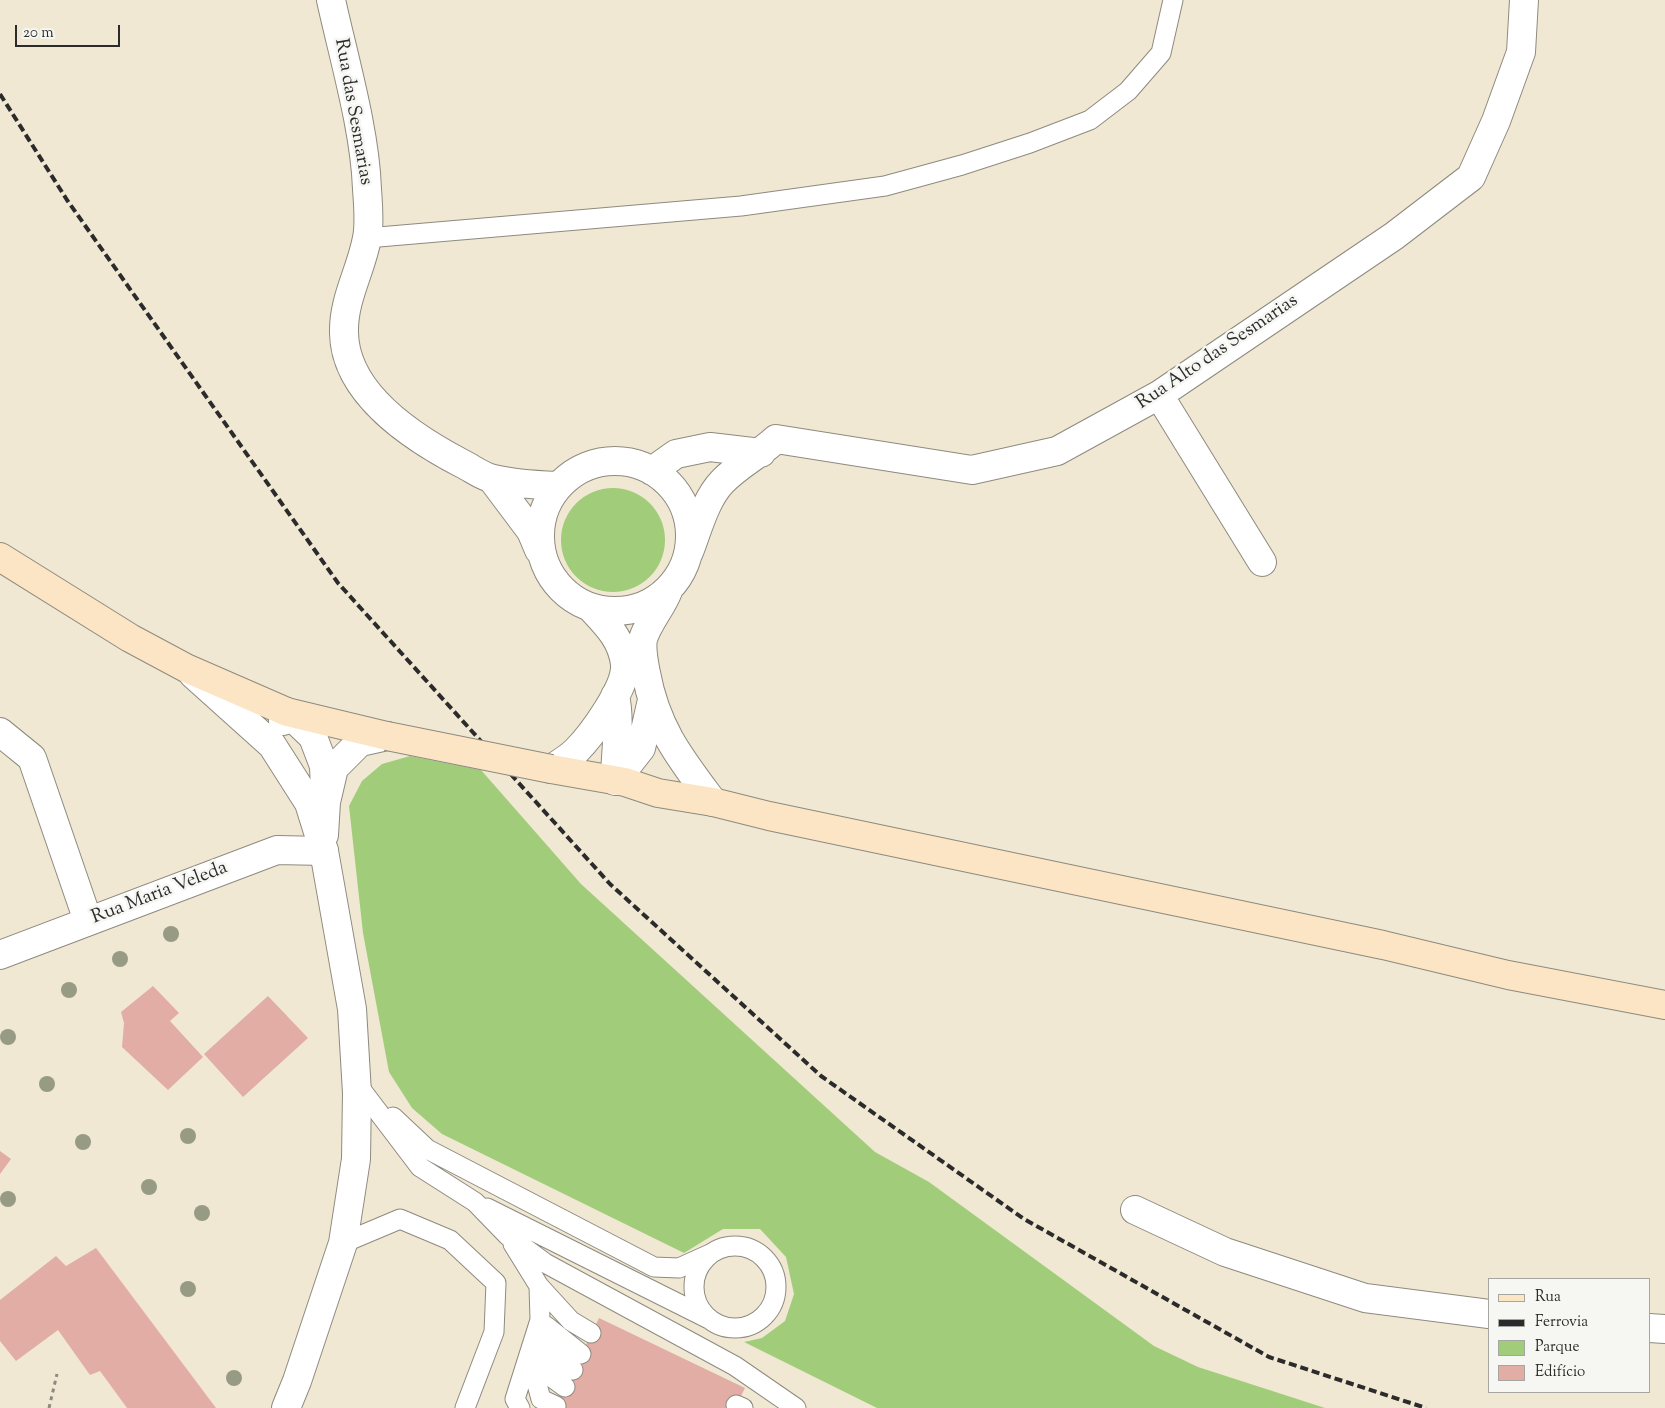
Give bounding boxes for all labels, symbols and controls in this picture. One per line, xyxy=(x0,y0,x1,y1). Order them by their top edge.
scale bar xyxy=(18,15,122,47)
text: 20 m xyxy=(23,23,54,44)
street label: Rua das Sesmarias xyxy=(328,37,376,187)
street label: Rua Alto das Sesmarias xyxy=(1133,290,1303,416)
street label: Rua Maria Veleda xyxy=(89,858,231,930)
legend xyxy=(1488,1278,1650,1393)
text: Rua xyxy=(1535,1287,1561,1308)
text: Ferrovia xyxy=(1535,1312,1588,1333)
text: Parque xyxy=(1535,1337,1579,1358)
text: Edifício xyxy=(1535,1362,1585,1383)

